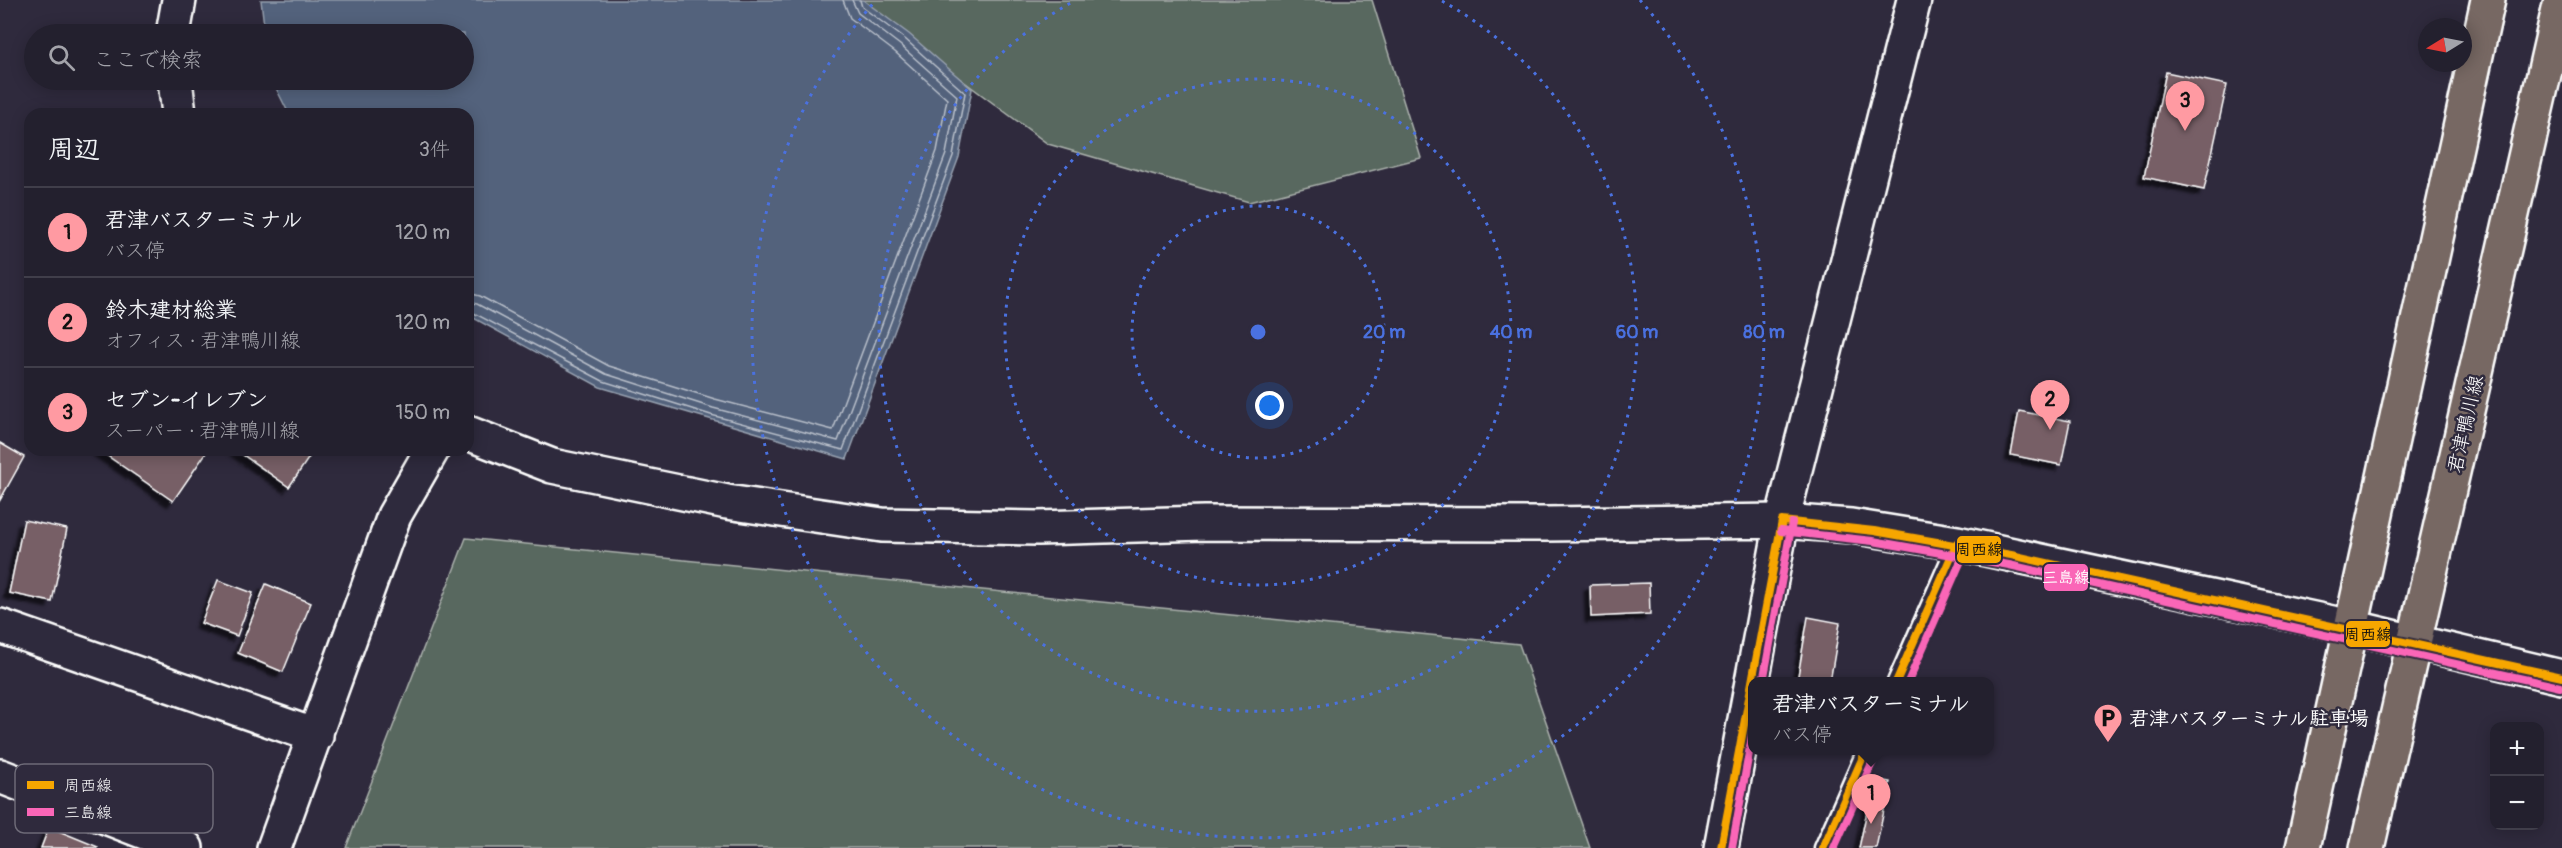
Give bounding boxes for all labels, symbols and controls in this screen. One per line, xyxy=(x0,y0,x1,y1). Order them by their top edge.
north arrow xyxy=(2418,18,2472,72)
search box xyxy=(24,24,474,90)
icon: search xyxy=(45,41,78,74)
text: ここで検索 xyxy=(93,46,203,74)
pin: 3 xyxy=(2166,82,2204,131)
text: 周辺 xyxy=(48,134,100,166)
text: 3件 xyxy=(419,137,450,162)
text: 君津バスターミナル xyxy=(105,206,303,234)
text: 1 xyxy=(64,220,71,245)
text: 120 m xyxy=(395,220,450,245)
text: バス停 xyxy=(105,238,165,263)
text: 鈴木建材総業 xyxy=(105,296,237,324)
text: 2 xyxy=(62,310,73,335)
text: 120 m xyxy=(395,310,450,335)
text: 20 m xyxy=(1363,321,1405,344)
text: 40 m xyxy=(1490,321,1532,344)
text: 60 m xyxy=(1616,321,1658,344)
text: 80 m xyxy=(1743,321,1785,344)
centre of rings xyxy=(1248,322,1268,342)
text: オフィス · 君津鴨川線 xyxy=(105,328,300,353)
street label: 君津鴨川線 xyxy=(2442,373,2489,476)
pin: 2 xyxy=(2030,380,2070,430)
text: セブン-イレブン xyxy=(105,386,268,414)
your location xyxy=(1255,391,1284,420)
text: 3 xyxy=(62,400,73,425)
text: 150 m xyxy=(396,400,450,425)
text: スーパー · 君津鴨川線 xyxy=(105,418,299,443)
line badge: 周西線 xyxy=(1956,535,2002,564)
text: 周西線 xyxy=(1955,540,2003,560)
line badge: 三島線 xyxy=(2043,563,2089,592)
text: 三島線 xyxy=(2042,568,2090,588)
line badge: 周西線 xyxy=(2345,620,2391,648)
text: 周西線 xyxy=(2344,625,2392,645)
popup xyxy=(1748,677,1994,755)
text: 君津バスターミナル xyxy=(1772,690,1970,718)
parking icon: 君津バスターミナル駐車場 xyxy=(2092,702,2124,744)
place label: 君津バスターミナル駐車場 xyxy=(2129,706,2369,731)
text: バス停 xyxy=(1772,722,1832,747)
map controls xyxy=(2490,722,2544,830)
button: + xyxy=(2490,722,2544,776)
legend xyxy=(15,764,213,833)
pin: 1 xyxy=(1852,774,1890,824)
text: 周西線 xyxy=(64,776,112,796)
button: − xyxy=(2490,776,2544,830)
text: 三島線 xyxy=(64,803,112,823)

